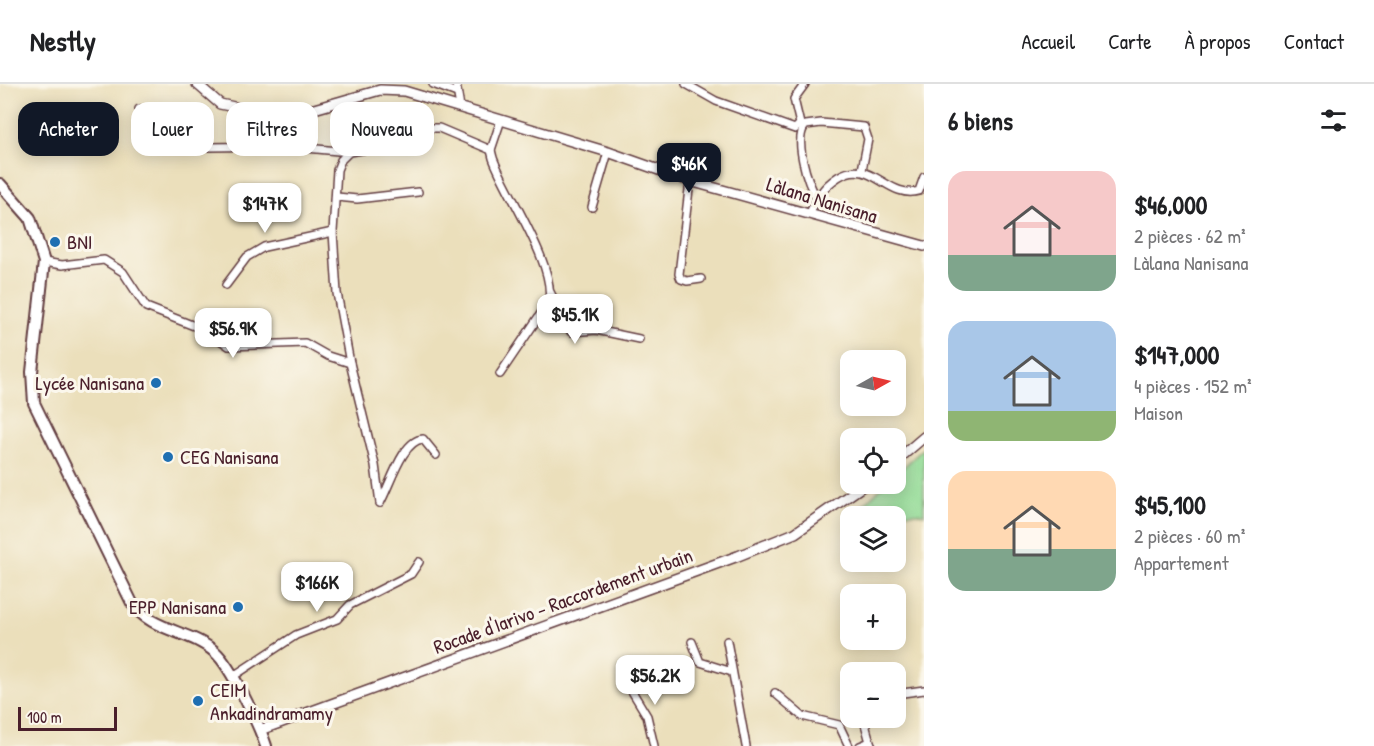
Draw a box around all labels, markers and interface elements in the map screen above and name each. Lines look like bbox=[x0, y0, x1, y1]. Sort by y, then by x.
text: Nestly bbox=[30, 22, 96, 60]
text: Accueil bbox=[1022, 27, 1075, 56]
text: Carte bbox=[1108, 27, 1152, 56]
text: À propos bbox=[1185, 27, 1251, 56]
text: Contact bbox=[1284, 27, 1344, 56]
chip: Acheter bbox=[18, 102, 119, 156]
chip: Louer bbox=[131, 102, 214, 156]
chip: Filtres bbox=[226, 102, 318, 156]
chip: Nouveau bbox=[330, 102, 434, 156]
text: 6 biens bbox=[948, 103, 1013, 138]
icon: filters bbox=[1317, 104, 1350, 137]
pin: $46K bbox=[653, 143, 725, 194]
text: $46K bbox=[671, 149, 707, 176]
street label: Làlana Nanisana bbox=[764, 170, 881, 229]
pin: $147K bbox=[223, 183, 307, 234]
text: $46,000 bbox=[1134, 187, 1208, 222]
text: $147K bbox=[242, 189, 288, 216]
icon: home bbox=[996, 195, 1068, 267]
text: 2 pièces · 62 m² bbox=[1134, 222, 1246, 249]
place label: BNI bbox=[67, 228, 92, 255]
marker: BNI bbox=[48, 235, 62, 249]
text: Làlana Nanisana bbox=[1134, 249, 1248, 276]
pin: $45.1K bbox=[526, 294, 624, 345]
text: $45.1K bbox=[551, 300, 599, 327]
pin: $56.9K bbox=[184, 308, 282, 359]
text: $56.9K bbox=[209, 314, 257, 341]
text: $147,000 bbox=[1134, 337, 1219, 372]
icon: home bbox=[996, 345, 1068, 417]
north arrow bbox=[840, 350, 906, 416]
map controls bbox=[840, 350, 906, 728]
place label: Lycée Nanisana bbox=[35, 369, 144, 396]
text: 4 pièces · 152 m² bbox=[1134, 372, 1252, 399]
marker: Lycée Nanisana bbox=[149, 376, 163, 390]
text: Maison bbox=[1134, 399, 1183, 426]
button: locate bbox=[840, 428, 906, 494]
place label: CEG Nanisana bbox=[180, 443, 279, 470]
marker: CEG Nanisana bbox=[161, 450, 175, 464]
text: $45,100 bbox=[1134, 487, 1206, 522]
icon: home bbox=[996, 495, 1068, 567]
button: layers bbox=[840, 506, 906, 572]
text: 2 pièces · 60 m² bbox=[1134, 522, 1245, 549]
street label: Rocade d'Iarivo - Raccordement urbain bbox=[430, 541, 696, 660]
text: Appartement bbox=[1134, 549, 1229, 576]
pin: $166K bbox=[275, 562, 359, 613]
text: $166K bbox=[295, 568, 339, 595]
button: + bbox=[840, 584, 906, 650]
place label: EPP Nanisana bbox=[129, 593, 226, 620]
marker: EPP Nanisana bbox=[231, 600, 245, 614]
pin: $56.2K bbox=[606, 655, 704, 706]
text: $56.2K bbox=[630, 661, 680, 688]
button: − bbox=[840, 662, 906, 728]
place label: CEIM Ankadindramamy bbox=[210, 676, 333, 726]
marker: CEIM Ankadindramamy bbox=[191, 694, 205, 708]
scale bar bbox=[18, 704, 117, 732]
text: 100 m bbox=[27, 706, 62, 728]

